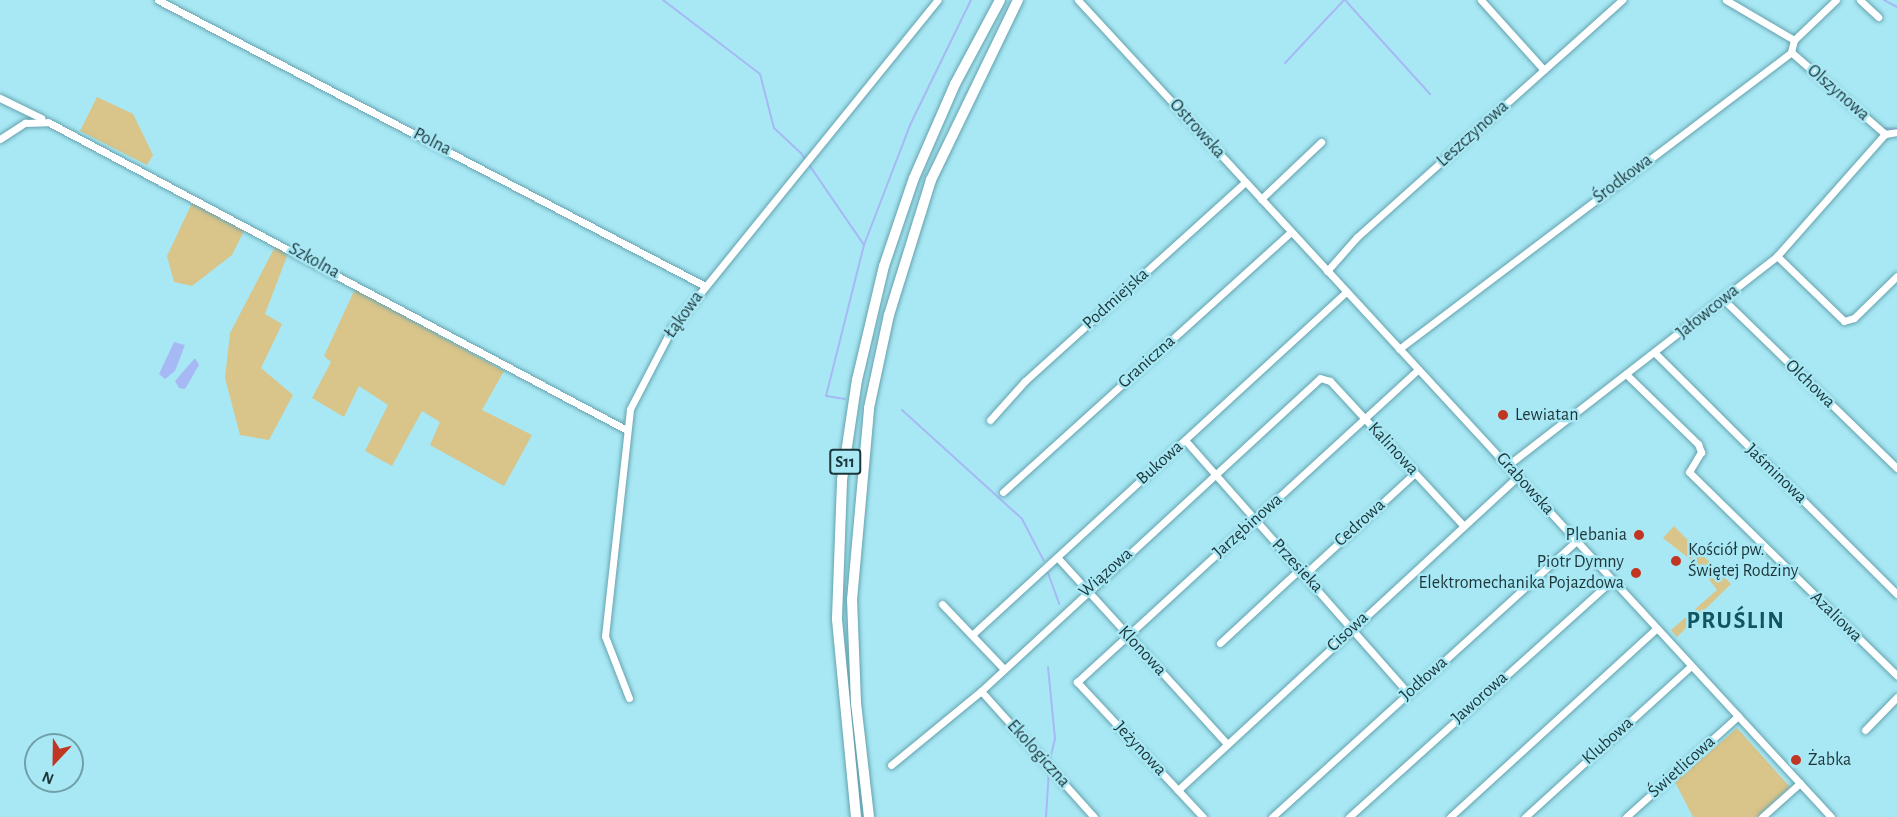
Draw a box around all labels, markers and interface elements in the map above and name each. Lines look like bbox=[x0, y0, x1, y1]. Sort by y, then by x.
street label: Olszynowa bbox=[1802, 60, 1874, 126]
street label: Ostrowska bbox=[1164, 95, 1230, 163]
street label: Leszczynowa bbox=[1433, 96, 1513, 172]
street label: Polna bbox=[410, 123, 454, 161]
street label: Środkowa bbox=[1589, 150, 1657, 208]
street label: Szkolna bbox=[285, 238, 343, 284]
street label: Podmiejska bbox=[1079, 264, 1153, 334]
street label: Jałowcowa bbox=[1672, 280, 1744, 344]
street label: Łąkowa bbox=[660, 287, 708, 343]
street label: Graniczna bbox=[1114, 331, 1180, 393]
street label: Olchowa bbox=[1781, 355, 1839, 413]
place label: Lewiatan bbox=[1515, 404, 1579, 426]
marker: Lewiatan bbox=[1496, 408, 1510, 422]
street label: Kalinowa bbox=[1363, 418, 1423, 480]
street label: Bukowa bbox=[1132, 436, 1188, 490]
street label: Jaśminowa bbox=[1741, 439, 1811, 509]
street label: Grabowska bbox=[1491, 448, 1559, 520]
road number: S11 bbox=[828, 449, 862, 475]
street label: Jarzębinowa bbox=[1209, 489, 1287, 563]
street label: Cedrowa bbox=[1330, 495, 1390, 551]
place label: Plebania bbox=[1566, 524, 1627, 546]
marker: Plebania bbox=[1632, 528, 1646, 542]
street label: Przesieka bbox=[1267, 535, 1327, 597]
place label: Kościół pw. Świętej Rodziny bbox=[1688, 540, 1798, 582]
street label: Wiązowa bbox=[1075, 543, 1137, 603]
place label: Piotr Dymny Elektromechanika Pojazdowa bbox=[1419, 552, 1624, 594]
marker: Kościół pw. Świętej Rodziny bbox=[1669, 554, 1683, 568]
marker: Piotr Dymny Elektromechanika Pojazdowa bbox=[1629, 566, 1643, 580]
street label: Azaliowa bbox=[1806, 587, 1866, 647]
street label: Cisowa bbox=[1323, 607, 1373, 657]
district label: PRUŚLIN bbox=[1687, 608, 1785, 636]
street label: Klonowa bbox=[1113, 621, 1171, 681]
street label: Jodłowa bbox=[1396, 652, 1452, 706]
street label: Jaworowa bbox=[1447, 667, 1513, 729]
street label: Klubowa bbox=[1578, 712, 1638, 770]
street label: Ekologiczna bbox=[1002, 716, 1074, 792]
street label: Jeżynowa bbox=[1109, 717, 1171, 781]
street label: Świetlicowa bbox=[1644, 731, 1720, 803]
north arrow bbox=[24, 733, 84, 793]
place label: Żabka bbox=[1808, 749, 1851, 771]
marker: Żabka bbox=[1789, 753, 1803, 767]
text: N bbox=[40, 768, 56, 787]

